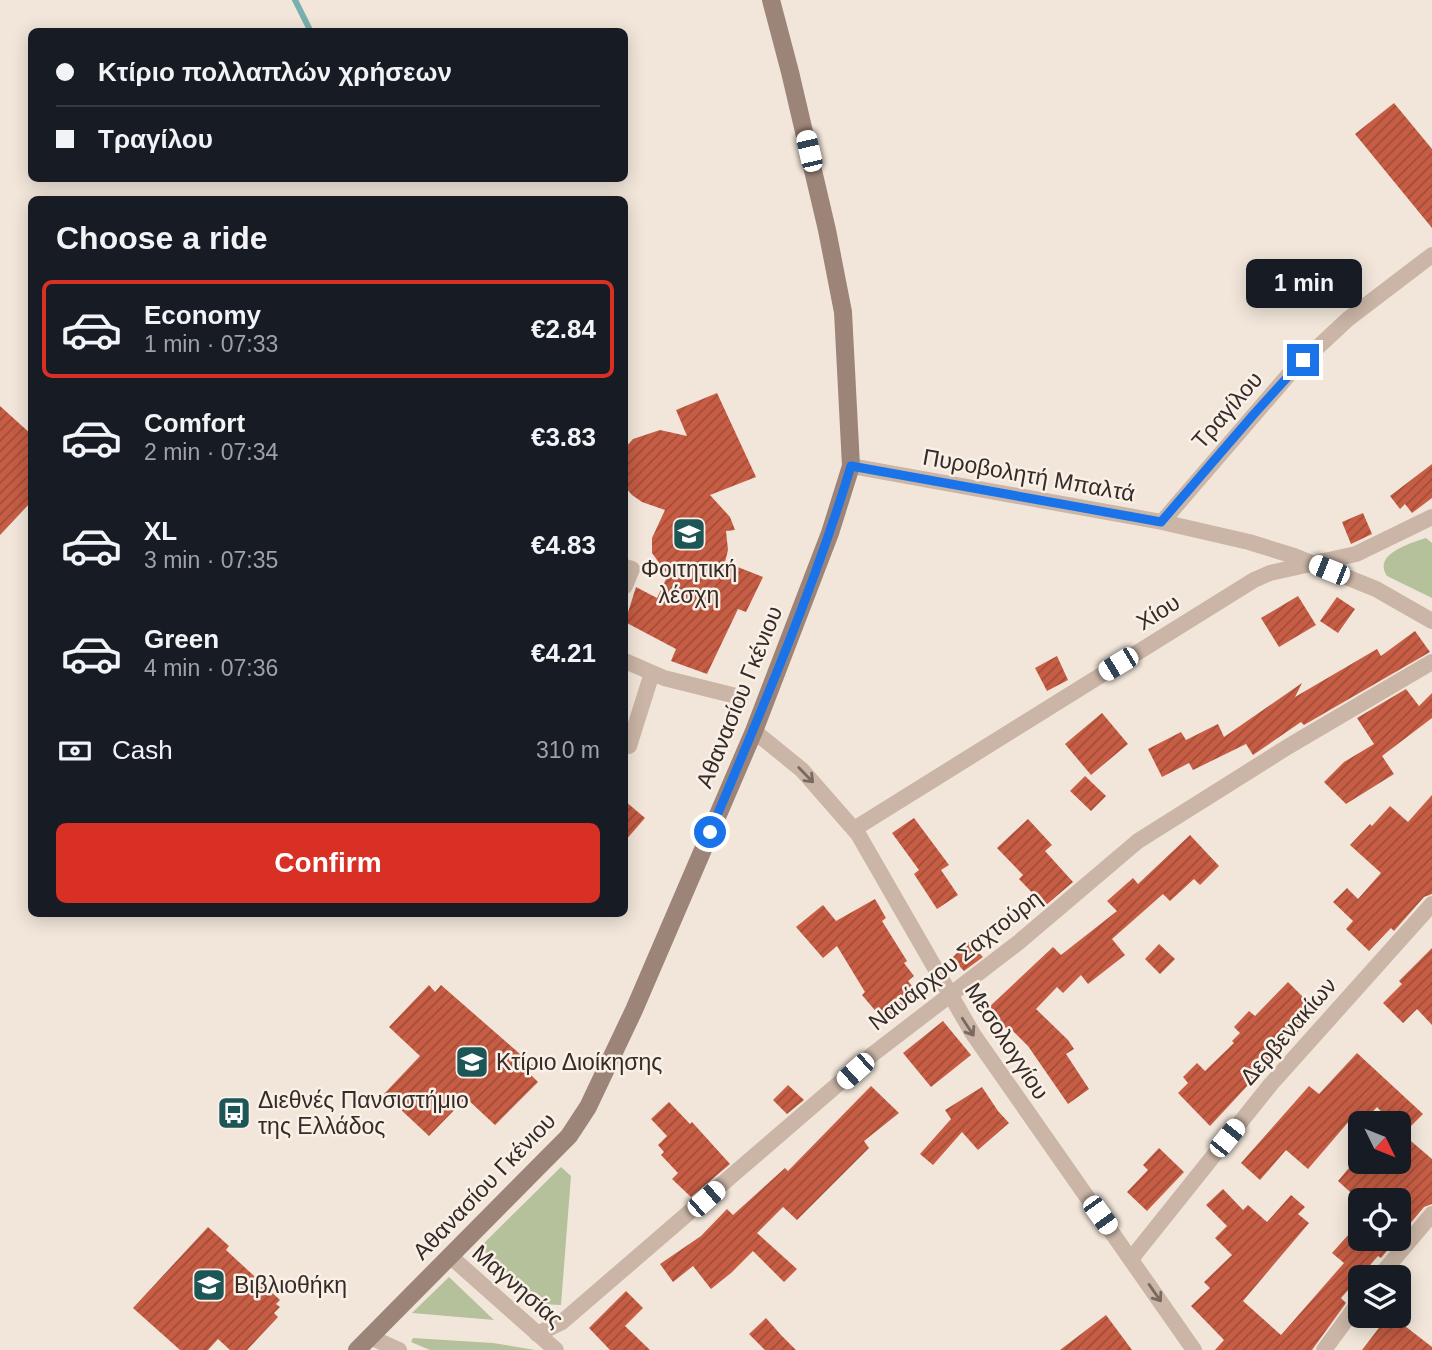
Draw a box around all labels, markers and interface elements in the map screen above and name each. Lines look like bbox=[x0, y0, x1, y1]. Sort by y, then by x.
text: Κτίριο πολλαπλών χρήσεων bbox=[98, 57, 452, 87]
text: Τραγίλου bbox=[98, 124, 213, 154]
car bbox=[795, 128, 824, 174]
text: Choose a ride bbox=[56, 220, 268, 256]
callout: 1 min bbox=[1245, 258, 1361, 308]
text: 1 min bbox=[1274, 270, 1334, 296]
icon: car bbox=[60, 298, 123, 361]
text: Economy bbox=[144, 300, 261, 330]
text: €2.84 bbox=[531, 314, 596, 344]
text: 1 min · 07:33 bbox=[144, 331, 278, 357]
route end bbox=[1287, 344, 1319, 376]
street label: Τραγίλου bbox=[1186, 366, 1268, 454]
icon: car bbox=[60, 406, 123, 469]
text: Comfort bbox=[144, 408, 245, 438]
text: €3.83 bbox=[531, 422, 596, 452]
text: 2 min · 07:34 bbox=[144, 439, 278, 465]
street label: Πυροβολητή Μπαλτά bbox=[921, 444, 1137, 506]
icon: car bbox=[60, 514, 123, 577]
school or university icon: Φοιτητική λέσχη bbox=[670, 515, 708, 553]
text: XL bbox=[144, 516, 177, 546]
text: €4.83 bbox=[531, 530, 596, 560]
text: 3 min · 07:35 bbox=[144, 547, 278, 573]
car bbox=[1306, 552, 1353, 588]
place label: Φοιτητική λέσχη bbox=[641, 556, 737, 608]
street label: Χίου bbox=[1132, 589, 1184, 635]
street label: Αθανασίου Γκένιου bbox=[691, 602, 787, 792]
icon: car bbox=[60, 622, 123, 685]
text: Green bbox=[144, 624, 219, 654]
text: €4.21 bbox=[531, 638, 596, 668]
car bbox=[1095, 644, 1142, 684]
text: 4 min · 07:36 bbox=[144, 655, 278, 681]
icon: cash bbox=[56, 732, 94, 770]
text: Cash bbox=[112, 735, 173, 765]
text: 310 m bbox=[536, 737, 600, 763]
one-way arrow bbox=[797, 766, 814, 783]
route start bbox=[694, 816, 726, 848]
button: Confirm bbox=[56, 823, 600, 903]
street label: Ναυάρχου Σαχτούρη bbox=[864, 885, 1046, 1035]
street label: Δερβενακίων bbox=[1235, 972, 1341, 1090]
street label: Μεσολογγίου bbox=[960, 978, 1054, 1104]
one-way arrow bbox=[961, 1016, 975, 1036]
school or university icon: Κτίριο Διοίκησης bbox=[453, 1043, 491, 1081]
place label: Κτίριο Διοίκησης bbox=[496, 1049, 662, 1075]
car bbox=[833, 1049, 878, 1093]
place label: Διεθνές Πανσιστήμιο της Ελλάδος bbox=[258, 1087, 469, 1139]
bus stop icon: Διεθνές Πανσιστήμιο της Ελλάδος bbox=[215, 1094, 253, 1132]
street label: Αθανασίου Γκένιου bbox=[407, 1107, 561, 1265]
north arrow bbox=[1348, 1111, 1410, 1174]
map controls bbox=[1348, 1111, 1411, 1328]
car bbox=[1206, 1115, 1249, 1161]
car bbox=[684, 1177, 729, 1221]
button: locate bbox=[1348, 1188, 1411, 1251]
car bbox=[1080, 1192, 1121, 1238]
street label: Μαγνησίας bbox=[467, 1239, 569, 1333]
button: layers bbox=[1348, 1265, 1411, 1328]
school or university icon: Βιβλιοθήκη bbox=[190, 1266, 228, 1304]
place label: Βιβλιοθήκη bbox=[234, 1272, 347, 1298]
one-way arrow bbox=[1148, 1283, 1162, 1302]

